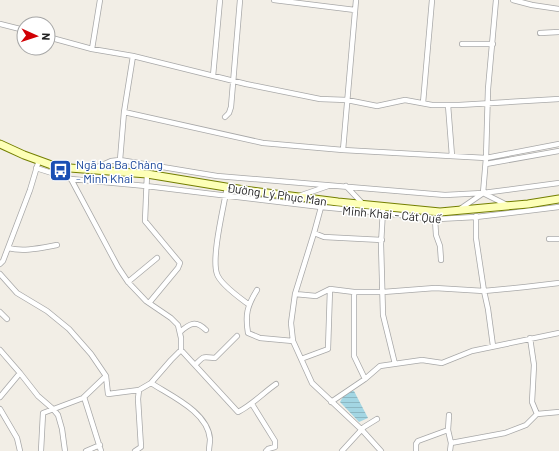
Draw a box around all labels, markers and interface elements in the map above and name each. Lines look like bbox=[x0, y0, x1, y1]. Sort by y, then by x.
north arrow bbox=[16, 16, 56, 56]
text: N bbox=[40, 33, 53, 41]
place label: Ngã ba Ba Chàng - Minh Khai bbox=[76, 157, 163, 185]
bus stop icon: Ngã ba Ba Chàng - Minh Khai bbox=[48, 158, 74, 184]
street label: Đường Lý Phục Man bbox=[226, 180, 328, 208]
street label: Minh Khai - Cát Quế bbox=[342, 203, 443, 225]

